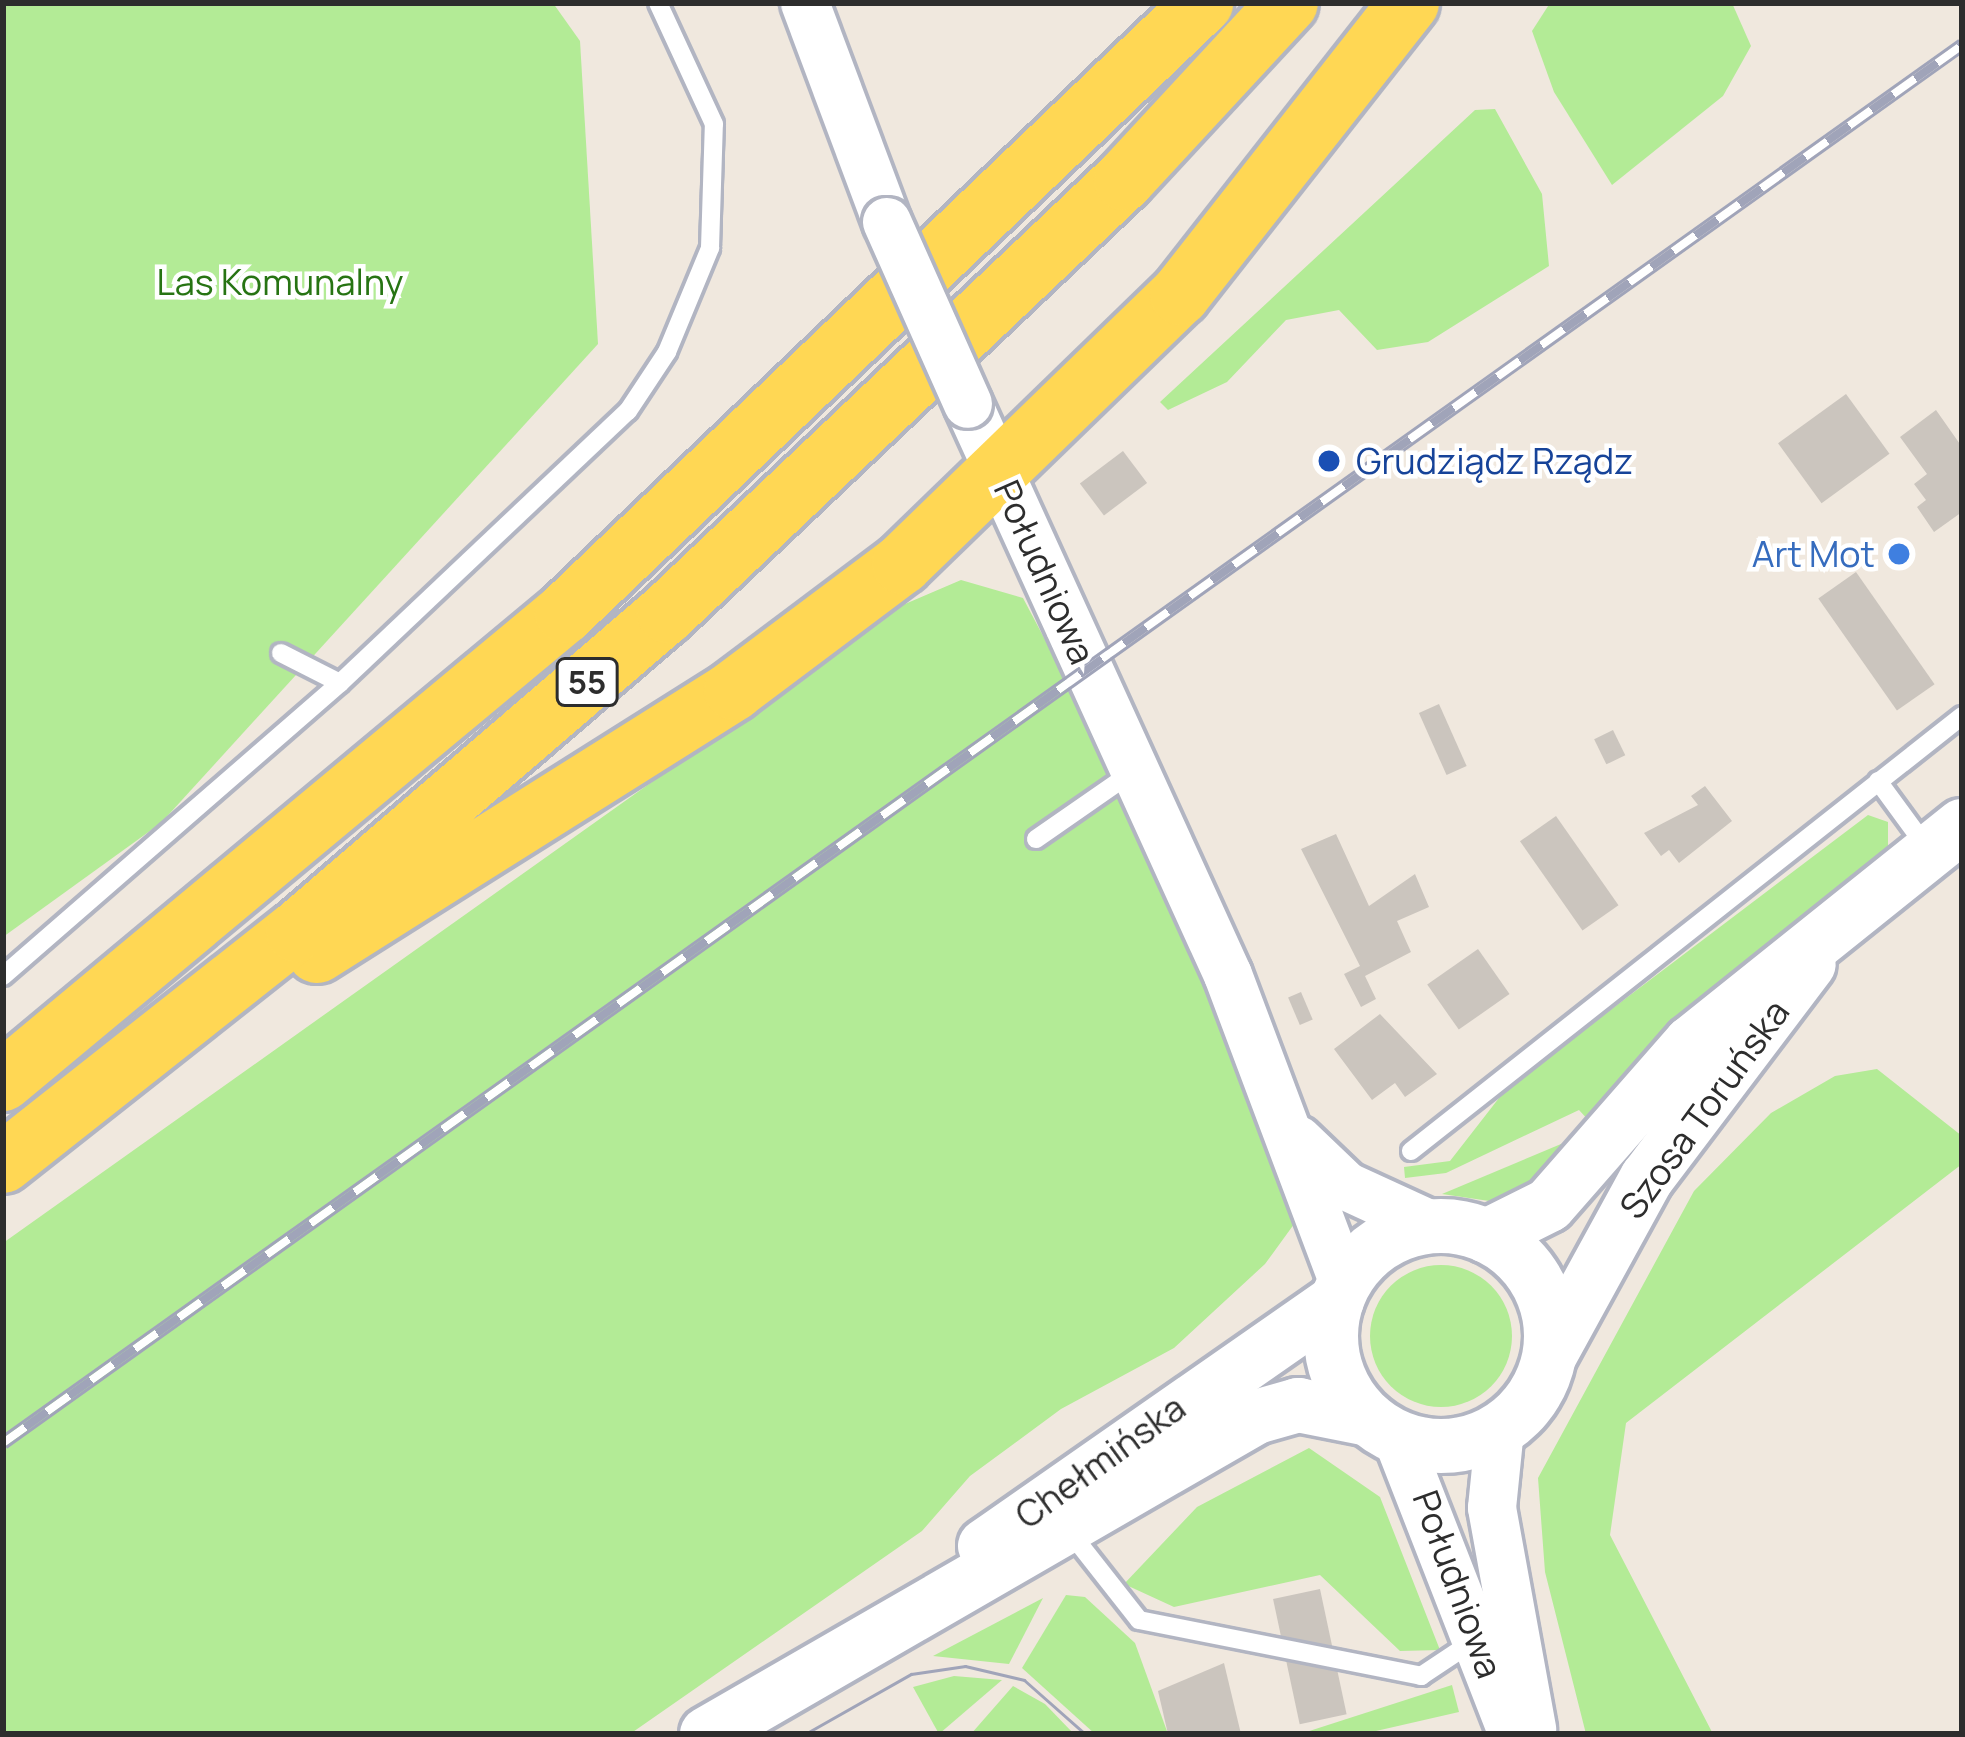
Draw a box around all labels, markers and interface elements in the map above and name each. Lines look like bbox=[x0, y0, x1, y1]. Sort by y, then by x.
park label: Las Komunalny bbox=[156, 260, 404, 304]
place label: Grudziądz Rządz bbox=[1356, 439, 1633, 483]
marker: Grudziądz Rządz bbox=[1313, 445, 1345, 477]
street label: Południowa bbox=[985, 474, 1105, 670]
place label: Art Mot bbox=[1752, 532, 1875, 576]
marker: Art Mot bbox=[1886, 541, 1912, 567]
road number: 55 bbox=[554, 655, 620, 709]
street label: Szosa Toruńska bbox=[1610, 991, 1798, 1227]
street label: Chełmińska bbox=[1007, 1385, 1193, 1537]
street label: Południowa bbox=[1404, 1484, 1512, 1684]

